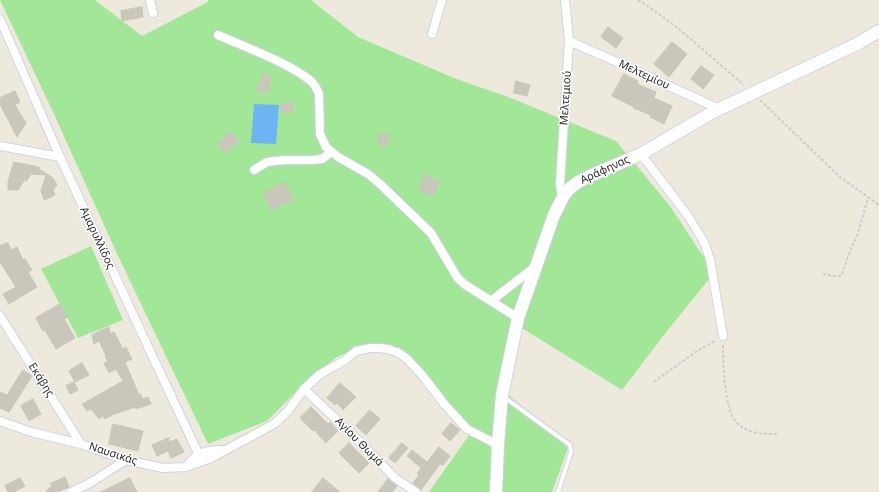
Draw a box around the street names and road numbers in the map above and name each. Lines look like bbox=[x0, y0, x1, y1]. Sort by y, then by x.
street label: Μελτεμίου bbox=[617, 57, 671, 93]
street label: Μελτεμιού bbox=[558, 70, 574, 126]
street label: Αράφηνας bbox=[578, 153, 632, 187]
street label: Αμαρυλλίδος bbox=[77, 205, 117, 271]
street label: Εκάβης bbox=[25, 361, 57, 399]
street label: Αγίου Θωμά bbox=[332, 415, 386, 469]
street label: Ναυσικάς bbox=[87, 440, 139, 468]

